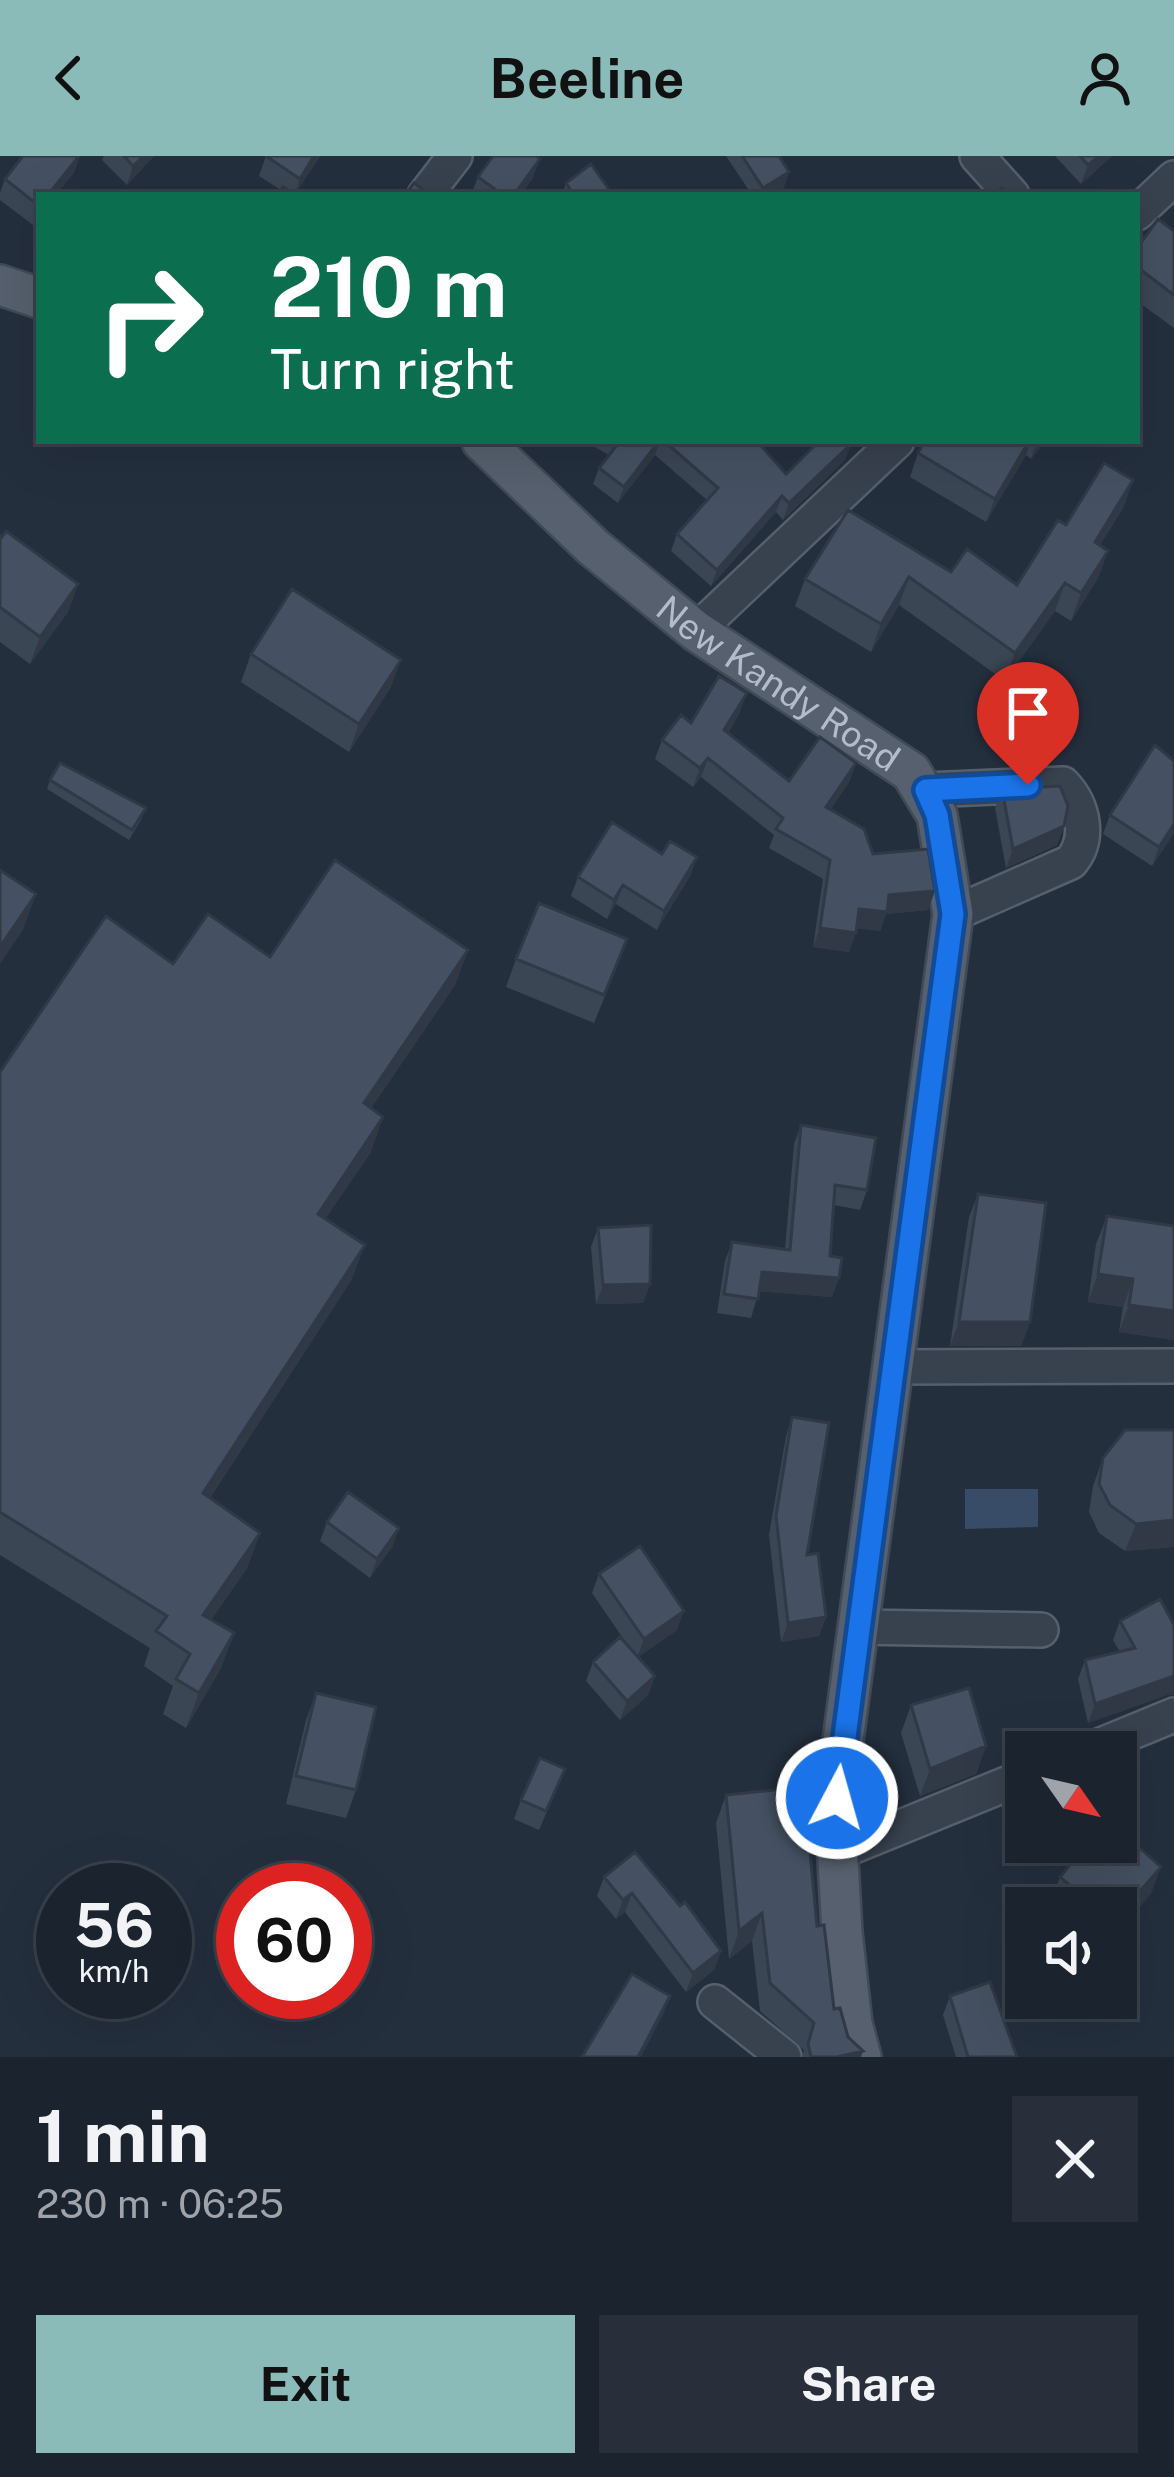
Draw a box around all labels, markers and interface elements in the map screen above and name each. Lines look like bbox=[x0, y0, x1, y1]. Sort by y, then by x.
icon: back bbox=[36, 45, 102, 111]
icon: person bbox=[1072, 45, 1138, 111]
text: Beeline bbox=[490, 47, 684, 110]
text: 210 m bbox=[270, 237, 508, 336]
icon: right bbox=[72, 240, 228, 396]
text: Turn right bbox=[270, 338, 515, 401]
street label: New Kandy Road bbox=[649, 587, 908, 780]
pin bbox=[977, 662, 1079, 785]
icon: arrive bbox=[995, 680, 1061, 746]
north arrow bbox=[1005, 1731, 1137, 1863]
map controls bbox=[1005, 1731, 1137, 2019]
position arrow bbox=[774, 1735, 900, 1861]
speed limit sign: 60 bbox=[216, 1863, 372, 2019]
button: sound bbox=[1005, 1887, 1137, 2019]
text: 56 bbox=[74, 1890, 154, 1961]
text: km/h bbox=[79, 1953, 149, 1989]
text: 1 min bbox=[36, 2094, 210, 2178]
button: close bbox=[1012, 2096, 1138, 2222]
text: 230 m · 06:25 bbox=[36, 2181, 284, 2227]
button: Exit bbox=[36, 2315, 575, 2453]
button: Share bbox=[599, 2315, 1138, 2453]

